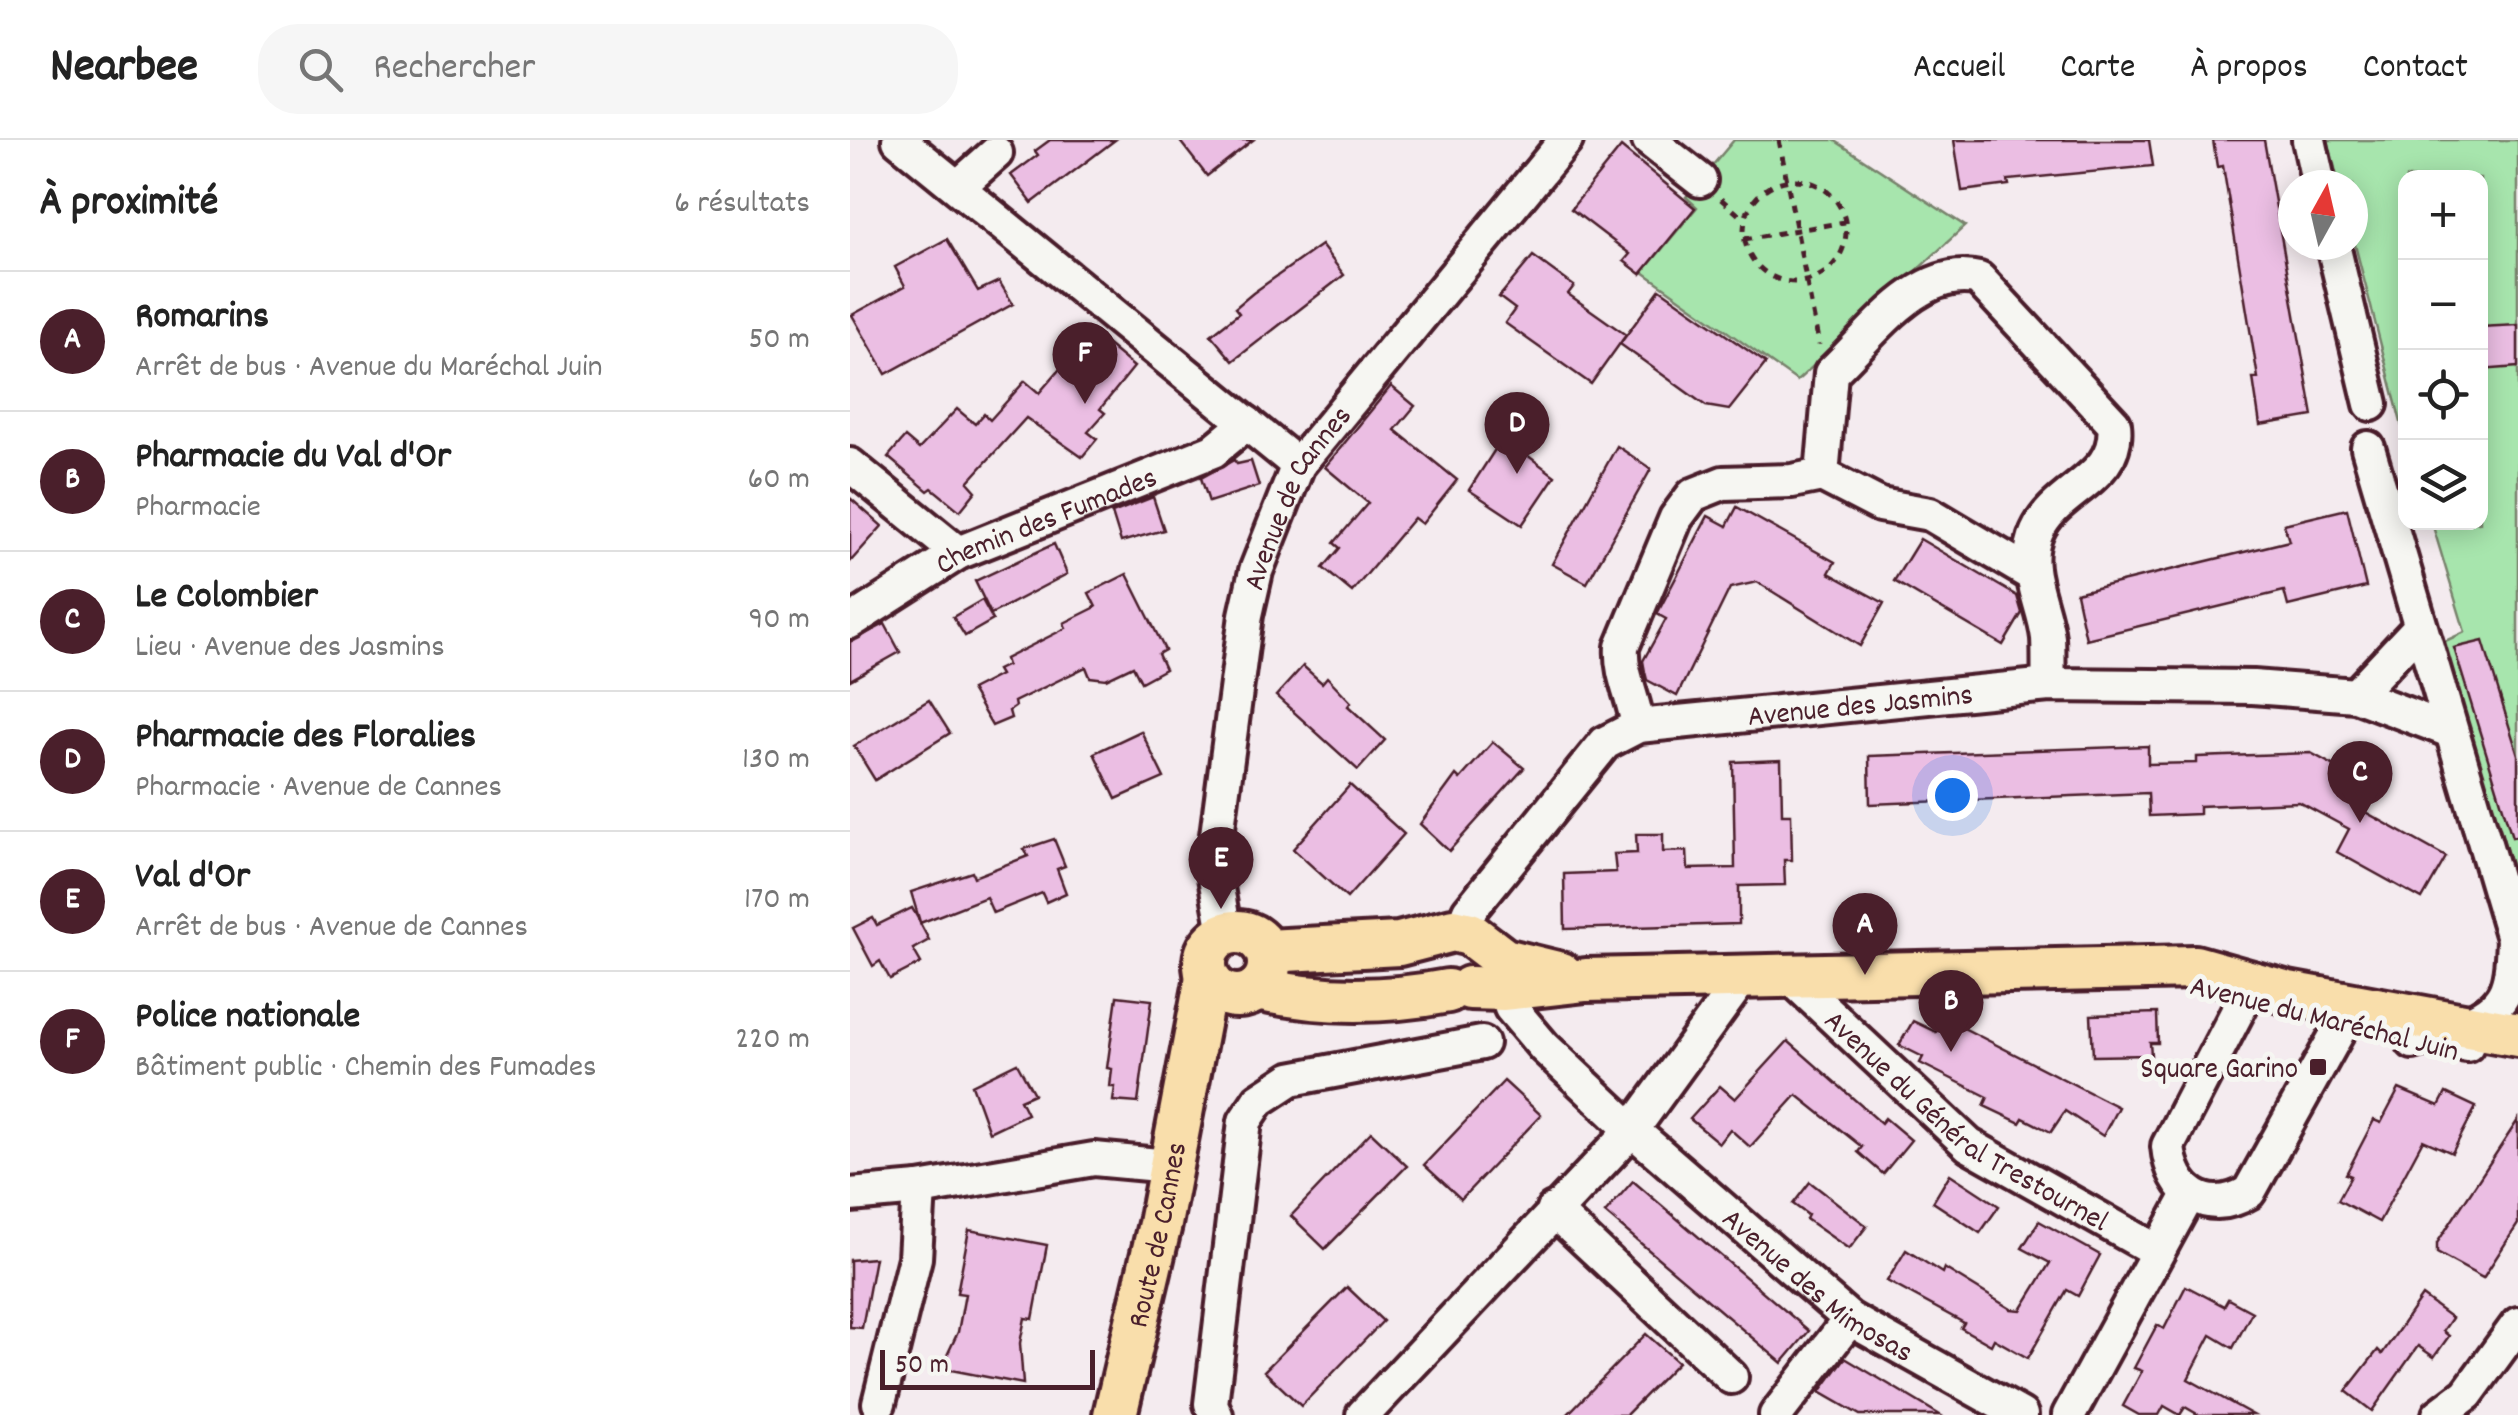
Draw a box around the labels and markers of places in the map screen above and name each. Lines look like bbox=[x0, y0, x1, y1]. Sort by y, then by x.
pin: F bbox=[1052, 322, 1118, 404]
pin: D bbox=[1484, 392, 1550, 474]
pin: C bbox=[2328, 740, 2392, 823]
pin: E bbox=[1188, 826, 1254, 909]
pin: A bbox=[1832, 892, 1898, 975]
pin: B bbox=[1918, 970, 1984, 1052]
place label: Square Garino bbox=[2140, 1050, 2298, 1093]
marker: Square Garino bbox=[2307, 1056, 2329, 1078]

